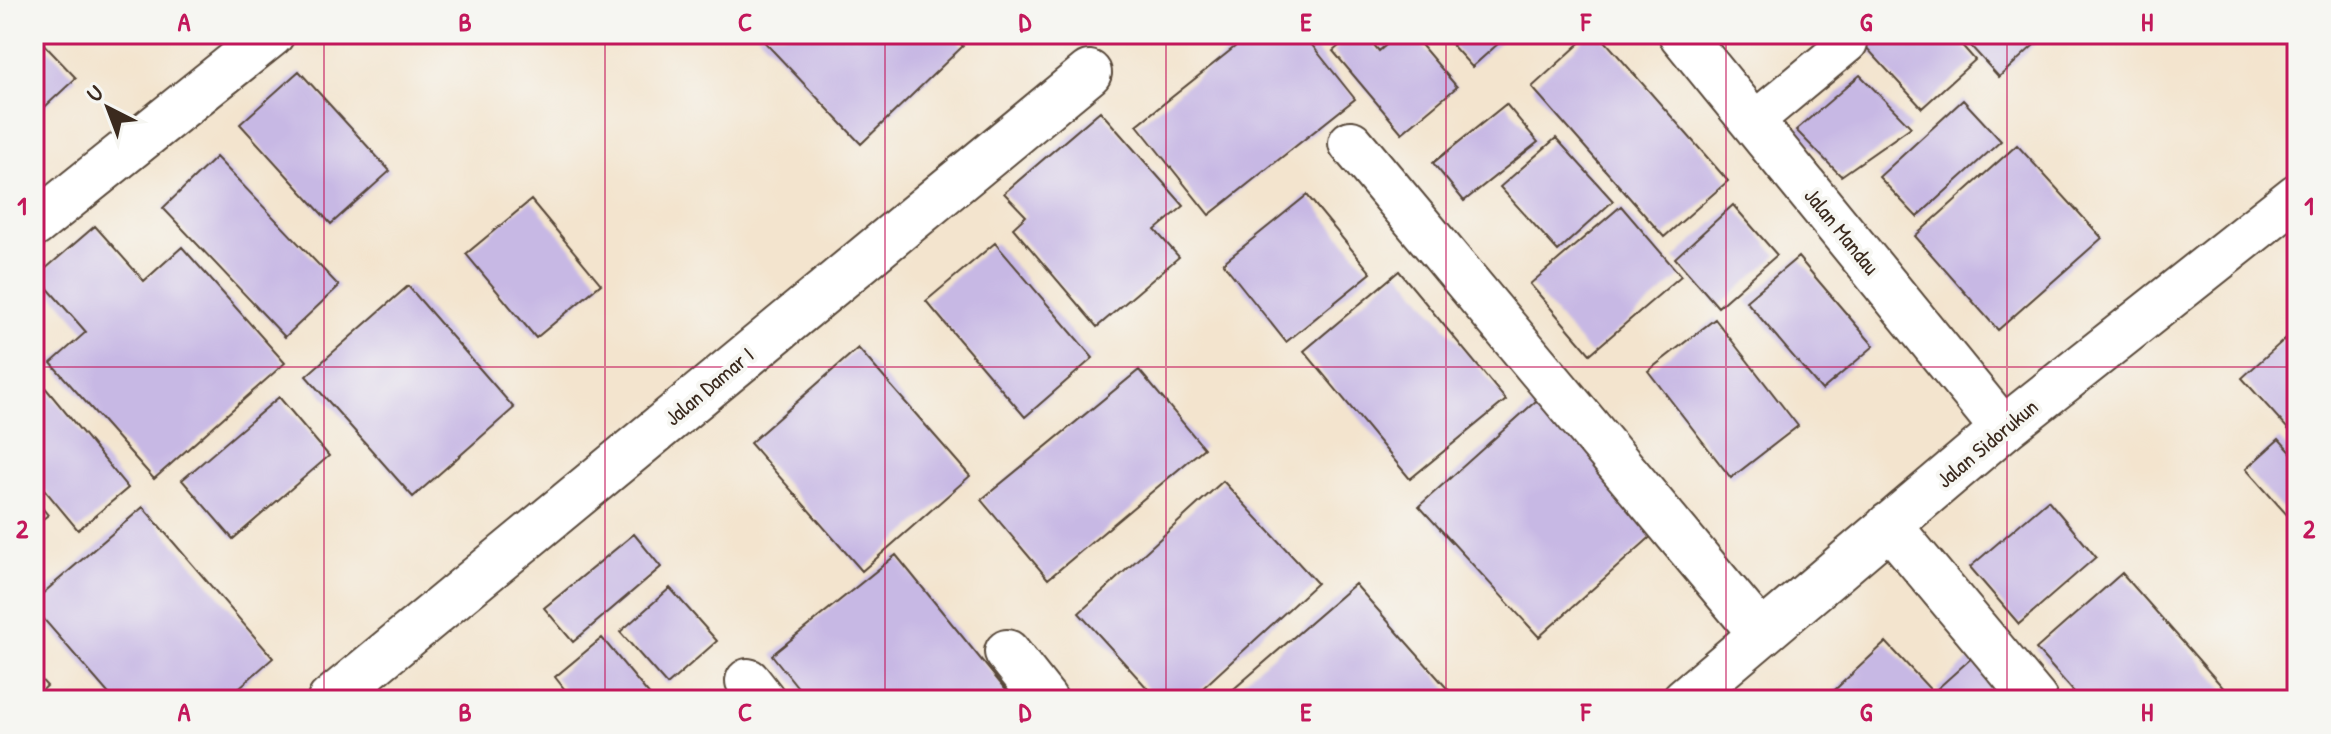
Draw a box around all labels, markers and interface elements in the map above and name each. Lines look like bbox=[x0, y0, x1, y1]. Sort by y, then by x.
text: A bbox=[178, 4, 191, 39]
text: B bbox=[458, 4, 472, 39]
text: C bbox=[738, 4, 752, 39]
text: D bbox=[1019, 4, 1032, 39]
text: E bbox=[1300, 4, 1312, 39]
text: F bbox=[1580, 4, 1592, 39]
text: G bbox=[1860, 4, 1873, 39]
text: H bbox=[2141, 4, 2153, 39]
north arrow bbox=[68, 68, 148, 148]
text: U bbox=[80, 78, 109, 108]
street label: Jalan Mandau bbox=[1798, 181, 1886, 281]
text: 1 bbox=[17, 188, 27, 223]
text: 1 bbox=[2304, 188, 2314, 223]
street label: Jalan Damar I bbox=[658, 340, 760, 432]
street label: Jalan Sidorukun bbox=[1930, 392, 2044, 494]
text: 2 bbox=[16, 511, 29, 546]
text: 2 bbox=[2303, 511, 2316, 546]
text: A bbox=[178, 694, 191, 729]
text: B bbox=[458, 694, 472, 729]
text: C bbox=[738, 694, 752, 729]
text: D bbox=[1019, 694, 1032, 729]
text: E bbox=[1300, 694, 1312, 729]
text: F bbox=[1580, 694, 1592, 729]
text: G bbox=[1860, 694, 1873, 729]
text: H bbox=[2141, 694, 2153, 729]

